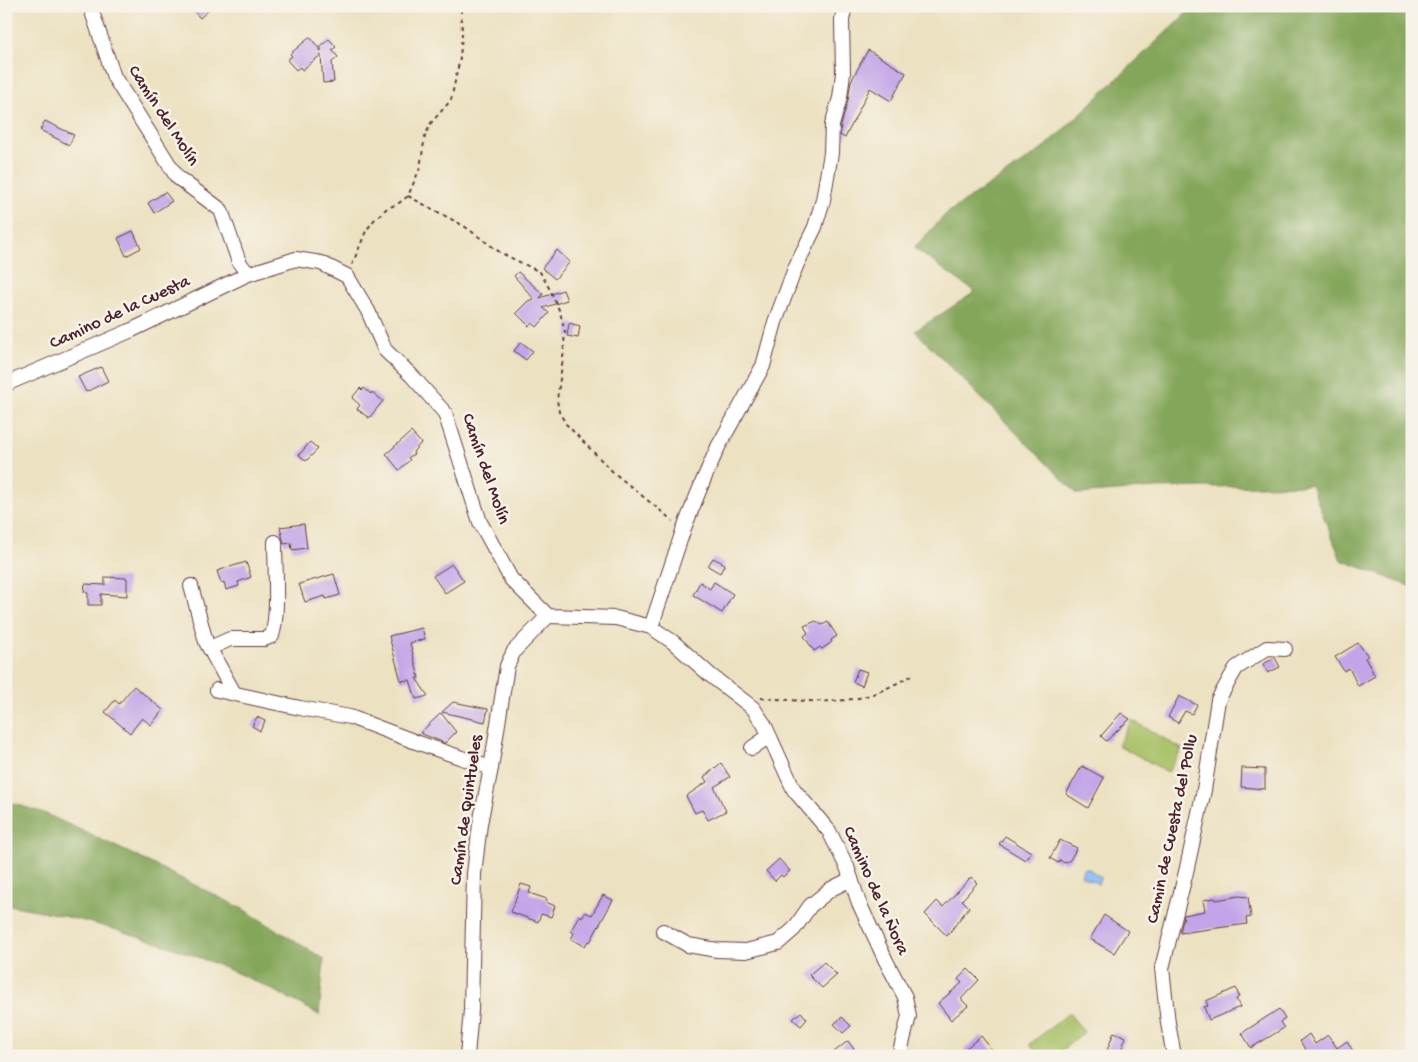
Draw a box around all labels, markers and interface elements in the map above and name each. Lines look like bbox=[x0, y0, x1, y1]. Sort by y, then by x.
street label: Camín del Molín bbox=[123, 62, 204, 171]
street label: Camino de la Cuesta bbox=[47, 271, 194, 355]
street label: Camín del Molín bbox=[456, 411, 514, 527]
street label: Camín de Quintueles bbox=[446, 732, 488, 886]
street label: Camin de Cuesta del Pollu bbox=[1143, 732, 1203, 925]
street label: Camino de la Ñora bbox=[837, 824, 913, 959]

